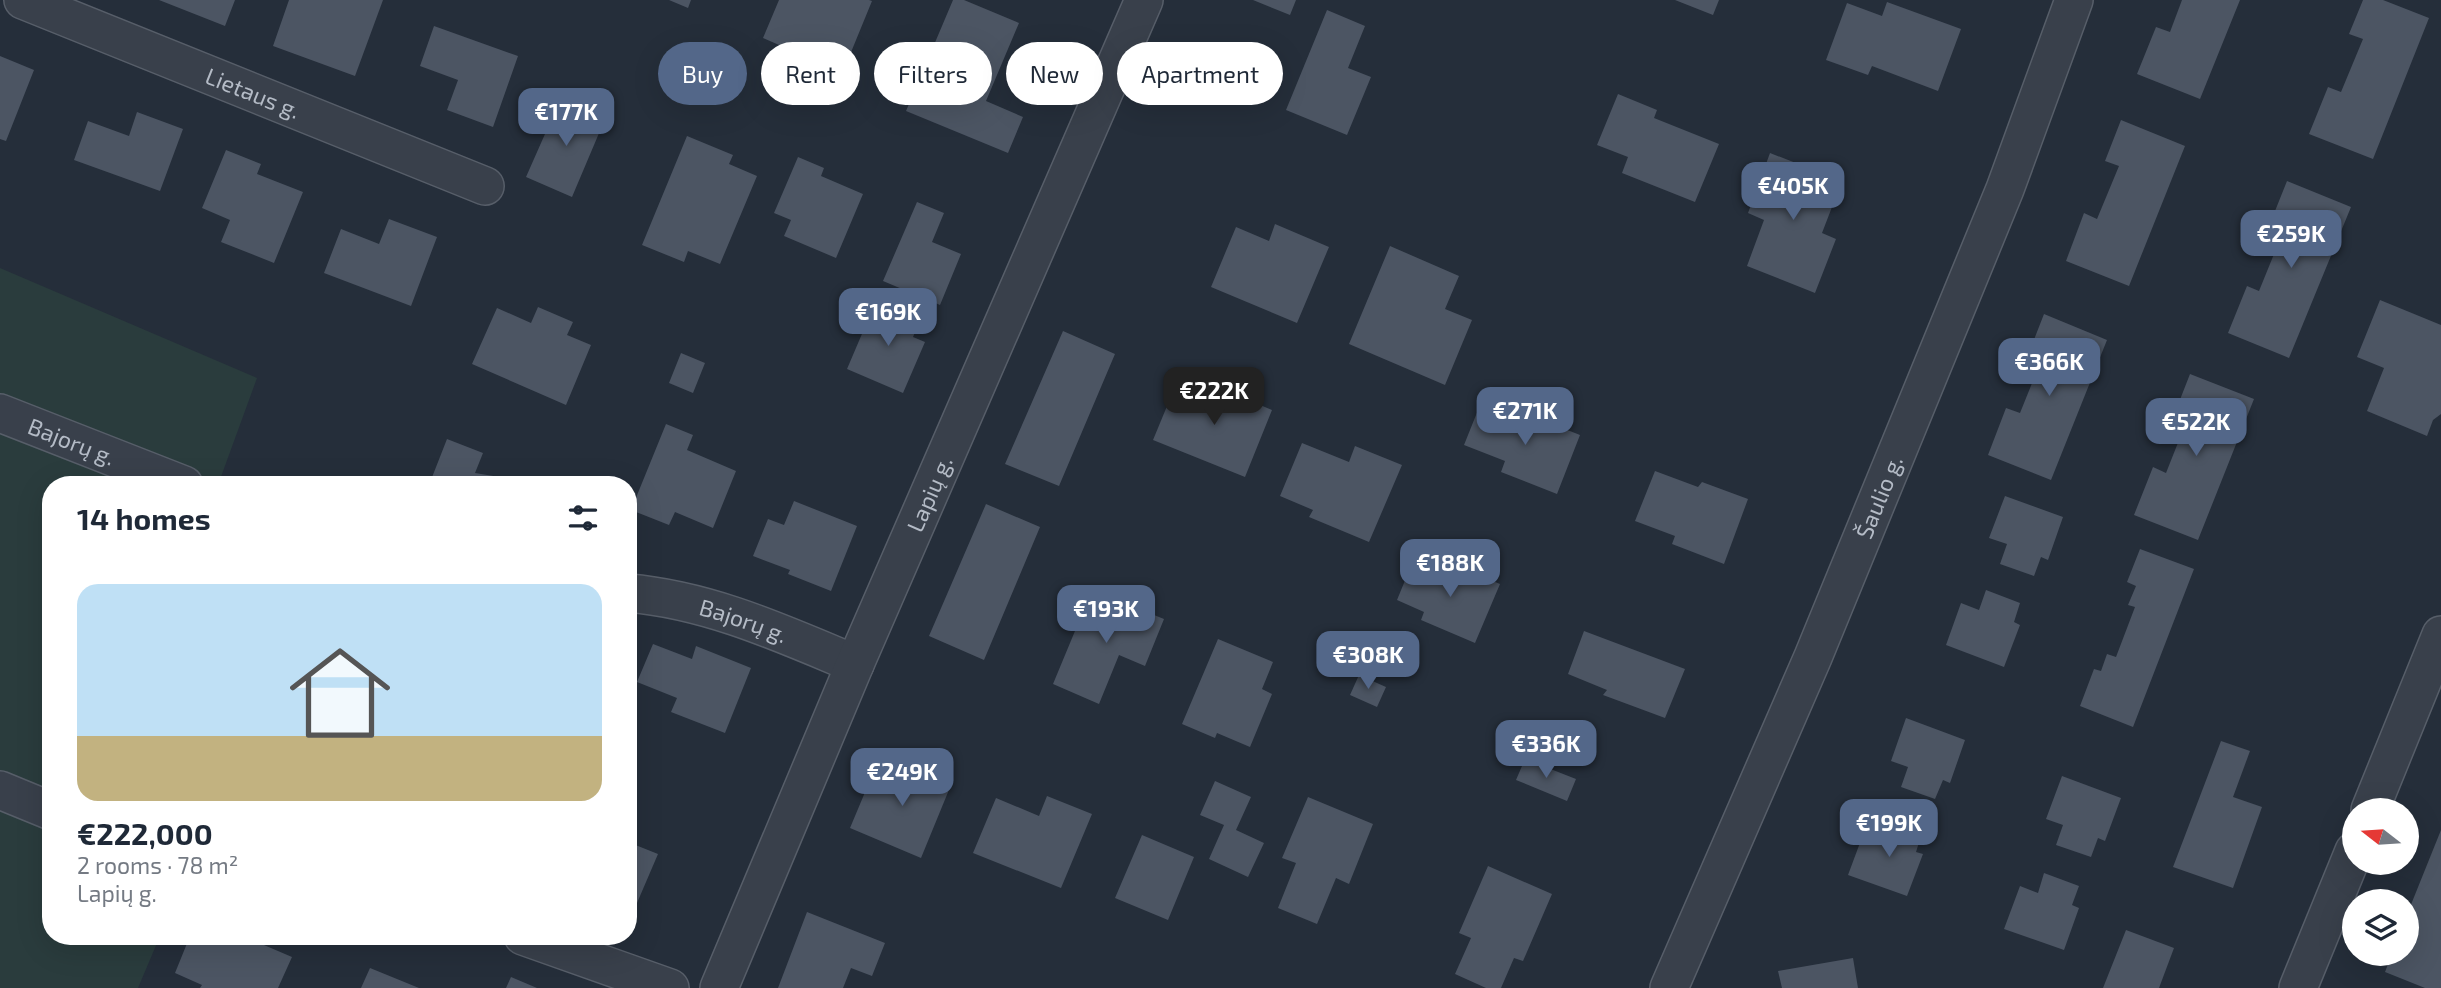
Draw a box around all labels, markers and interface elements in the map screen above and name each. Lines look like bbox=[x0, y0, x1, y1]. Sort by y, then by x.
chip: Buy bbox=[658, 42, 747, 105]
chip: Rent bbox=[761, 42, 860, 105]
chip: Filters bbox=[874, 42, 992, 105]
chip: New bbox=[1006, 42, 1103, 105]
chip: Apartment bbox=[1117, 42, 1283, 105]
street label: Lietaus g. bbox=[202, 61, 304, 124]
pin: €177K bbox=[517, 88, 615, 148]
text: €177K bbox=[534, 97, 598, 125]
pin: €405K bbox=[1744, 162, 1842, 222]
text: €405K bbox=[1757, 171, 1829, 199]
pin: €259K bbox=[2242, 210, 2340, 270]
text: €259K bbox=[2257, 219, 2325, 247]
pin: €169K bbox=[839, 288, 937, 348]
text: €169K bbox=[855, 297, 921, 325]
pin: €366K bbox=[2000, 338, 2098, 398]
text: €366K bbox=[2014, 347, 2084, 375]
pin: €222K bbox=[1165, 368, 1263, 427]
text: €222K bbox=[1179, 376, 1249, 404]
pin: €271K bbox=[1476, 388, 1574, 447]
text: €271K bbox=[1493, 396, 1557, 424]
pin: €522K bbox=[2147, 398, 2245, 458]
text: €522K bbox=[2162, 407, 2230, 435]
street label: Bajorų g. bbox=[24, 411, 119, 471]
street label: Šaulio g. bbox=[1849, 451, 1908, 543]
street label: Lapių g. bbox=[900, 452, 958, 536]
icon: filters bbox=[564, 499, 602, 537]
text: 14 homes bbox=[77, 500, 211, 536]
pin: €188K bbox=[1401, 540, 1499, 599]
text: €188K bbox=[1416, 548, 1484, 576]
pin: €193K bbox=[1057, 586, 1155, 645]
street label: Bajorų g. bbox=[696, 592, 792, 648]
text: €193K bbox=[1073, 594, 1139, 622]
icon: home bbox=[277, 630, 403, 756]
pin: €308K bbox=[1319, 632, 1417, 691]
text: €308K bbox=[1332, 640, 1404, 668]
pin: €336K bbox=[1497, 720, 1595, 780]
text: €336K bbox=[1511, 729, 1581, 757]
pin: €249K bbox=[853, 748, 951, 808]
text: €249K bbox=[867, 757, 937, 785]
north arrow bbox=[2342, 798, 2418, 875]
map controls bbox=[2342, 798, 2419, 966]
pin: €199K bbox=[1840, 800, 1938, 859]
text: €199K bbox=[1856, 808, 1922, 836]
text: €222,000 bbox=[77, 815, 213, 851]
text: 2 rooms · 78 m² bbox=[77, 851, 238, 879]
text: Lapių g. bbox=[77, 879, 157, 907]
button: layers bbox=[2342, 889, 2419, 966]

